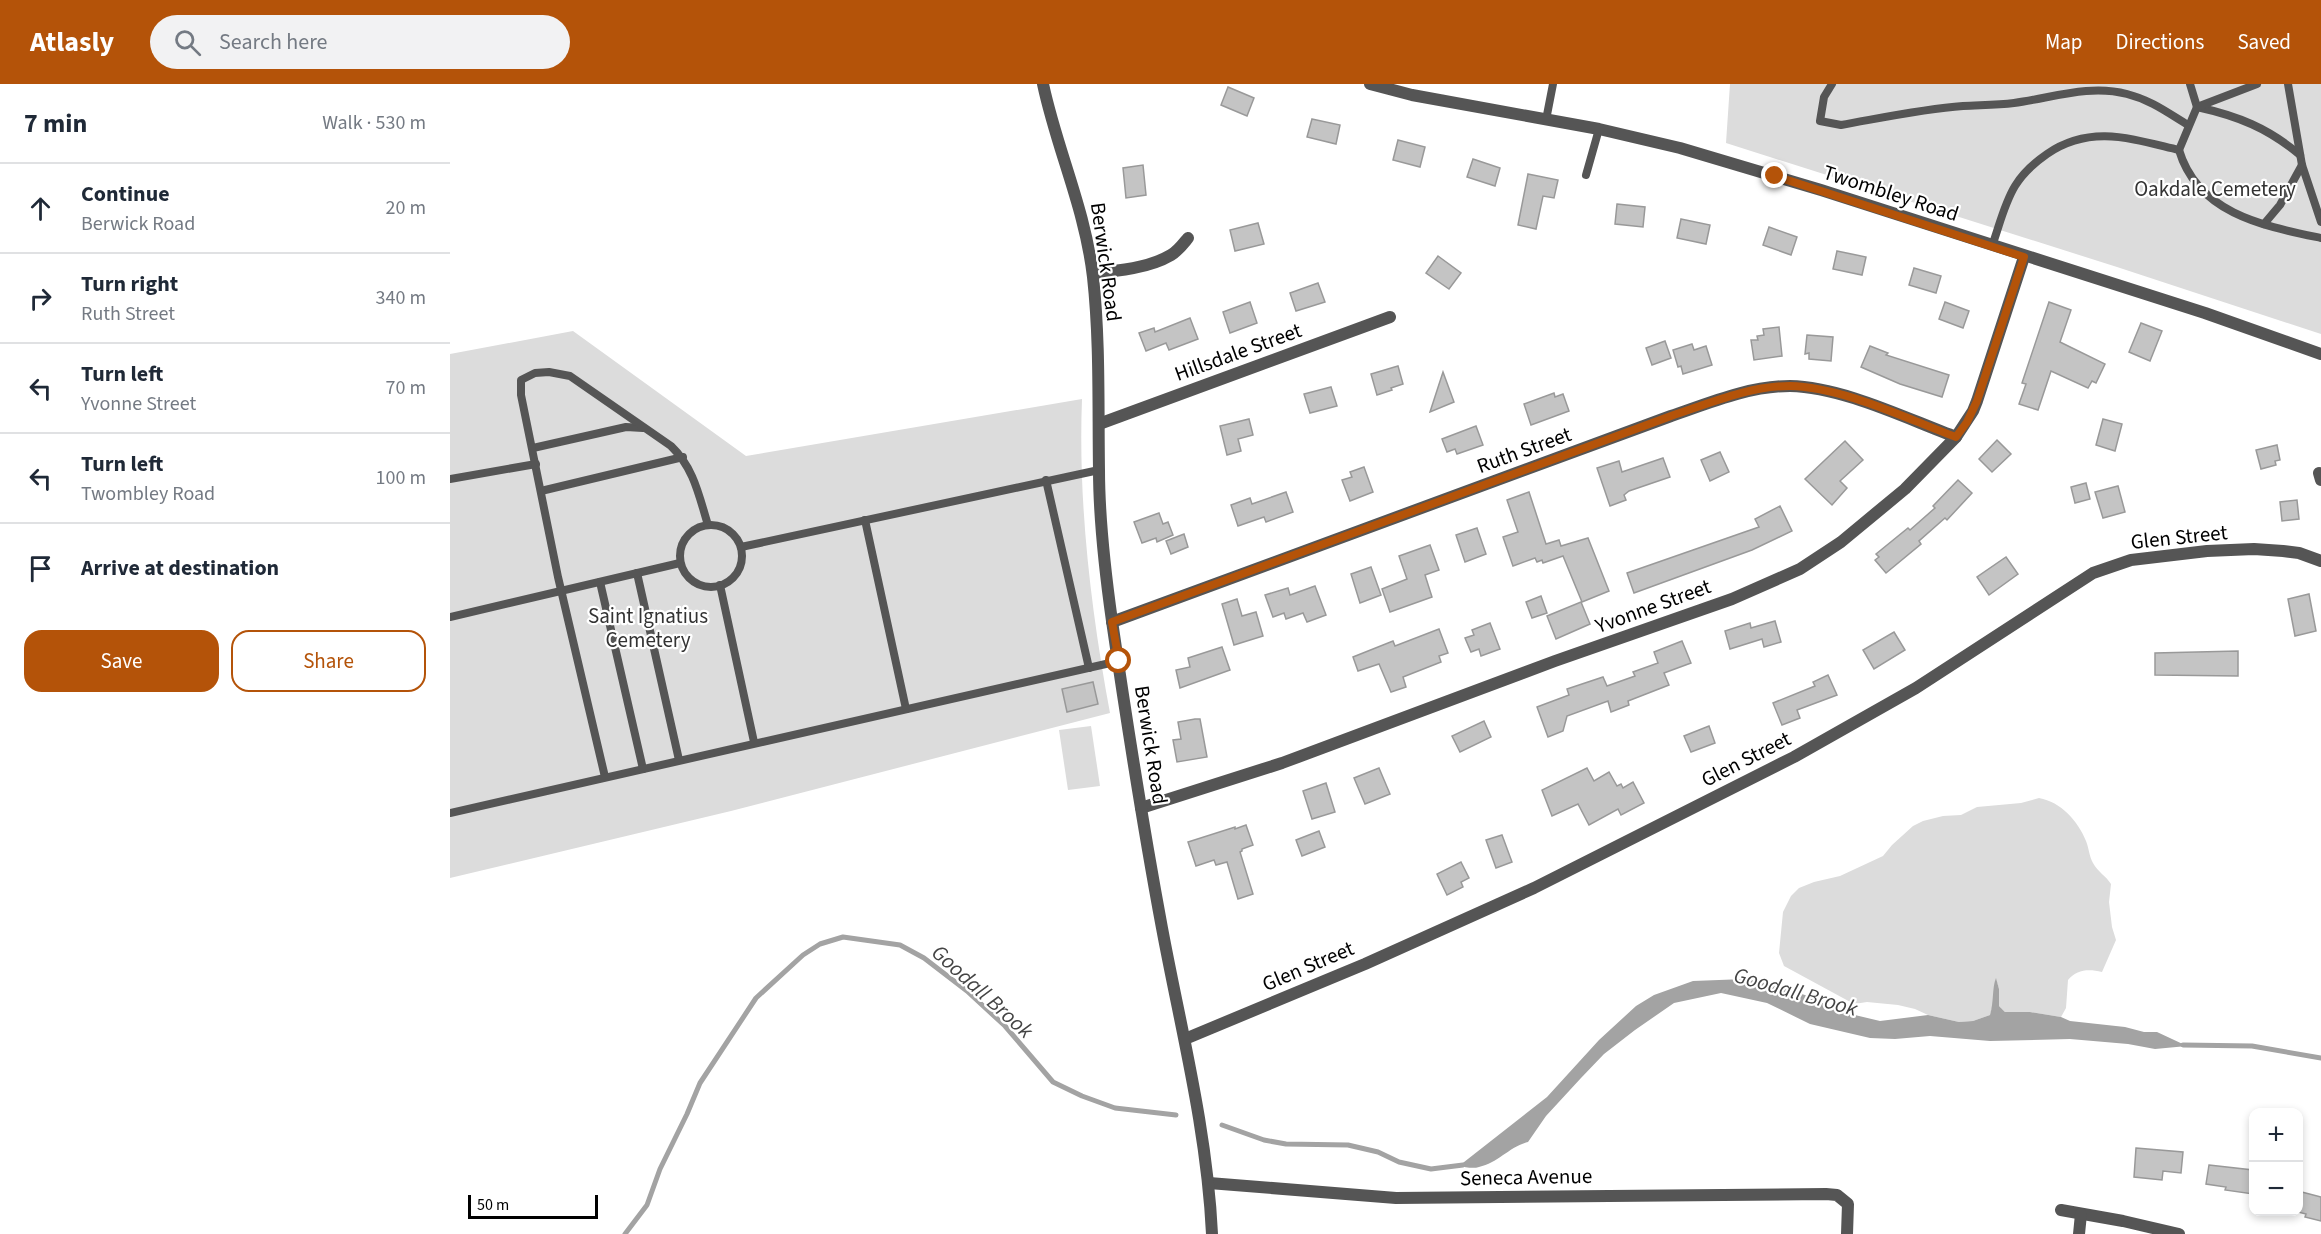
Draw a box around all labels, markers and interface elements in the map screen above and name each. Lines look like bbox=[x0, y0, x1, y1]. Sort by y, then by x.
search box bbox=[150, 15, 570, 69]
text: Atlasly bbox=[30, 22, 114, 62]
icon: search bbox=[171, 26, 204, 59]
text: Search here bbox=[219, 26, 328, 58]
text: Map bbox=[2045, 27, 2083, 57]
text: Directions bbox=[2116, 27, 2204, 57]
text: Saved bbox=[2237, 27, 2291, 57]
text: 7 min bbox=[24, 105, 87, 142]
text: Walk · 530 m bbox=[322, 109, 426, 137]
street label: Twombley Road bbox=[1819, 157, 1963, 229]
route end bbox=[1761, 162, 1787, 188]
park label: Oakdale Cemetery bbox=[2134, 174, 2296, 204]
text: Continue bbox=[81, 178, 170, 210]
icon: ahead bbox=[24, 192, 57, 225]
text: 20 m bbox=[386, 194, 426, 222]
street label: Berwick Road bbox=[1083, 201, 1129, 323]
text: Berwick Road bbox=[81, 210, 195, 238]
text: Turn right bbox=[81, 268, 178, 300]
icon: right bbox=[24, 282, 57, 315]
text: 340 m bbox=[376, 284, 426, 312]
text: Ruth Street bbox=[81, 300, 175, 328]
street label: Hillsdale Street bbox=[1170, 315, 1306, 389]
text: Turn left bbox=[81, 358, 163, 390]
icon: left bbox=[24, 372, 57, 405]
text: 70 m bbox=[386, 374, 426, 402]
text: Yvonne Street bbox=[81, 390, 196, 418]
street label: Ruth Street bbox=[1472, 419, 1576, 481]
text: Turn left bbox=[81, 448, 163, 480]
icon: left bbox=[24, 462, 57, 495]
text: 100 m bbox=[376, 464, 426, 492]
text: Twombley Road bbox=[81, 480, 215, 508]
street label: Glen Street bbox=[2129, 517, 2229, 557]
icon: arrive bbox=[24, 552, 57, 585]
text: Arrive at destination bbox=[81, 552, 279, 584]
street label: Yvonne Street bbox=[1590, 571, 1715, 641]
park label: Saint Ignatius Cemetery bbox=[588, 601, 708, 655]
button: Save bbox=[24, 630, 219, 692]
button: Share bbox=[231, 630, 426, 692]
route start bbox=[1105, 647, 1131, 673]
street label: Berwick Road bbox=[1127, 683, 1175, 807]
street label: Glen Street bbox=[1696, 724, 1796, 794]
street label: Glen Street bbox=[1257, 933, 1359, 999]
water label: Goodall Brook bbox=[924, 937, 1041, 1047]
water label: Goodall Brook bbox=[1730, 959, 1862, 1025]
map controls bbox=[2249, 1108, 2303, 1216]
button: + bbox=[2249, 1108, 2303, 1162]
street label: Seneca Avenue bbox=[1460, 1161, 1592, 1193]
button: − bbox=[2249, 1162, 2303, 1216]
scale bar bbox=[468, 1192, 598, 1220]
text: 50 m bbox=[477, 1194, 509, 1216]

